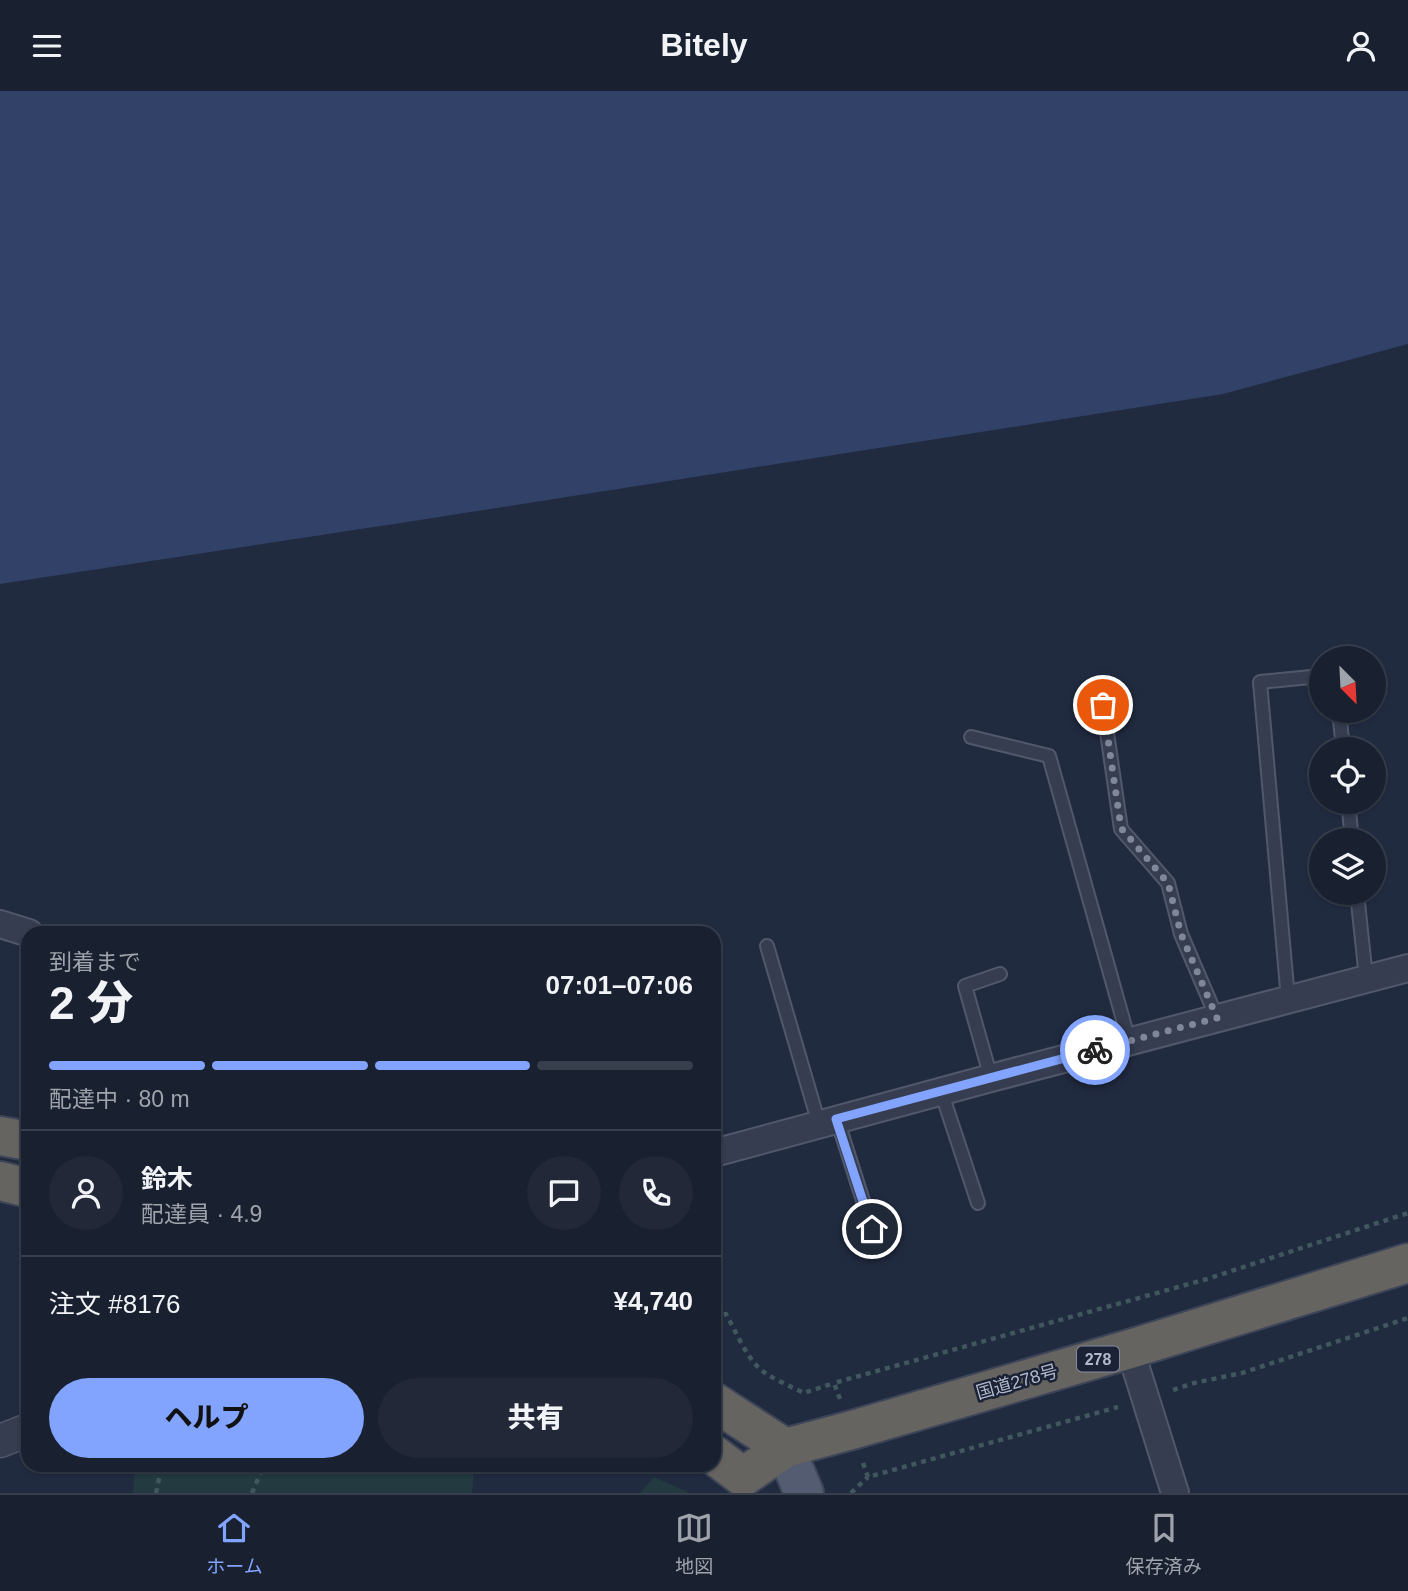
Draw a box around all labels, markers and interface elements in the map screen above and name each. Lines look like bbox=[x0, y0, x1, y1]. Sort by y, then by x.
icon: menu bbox=[28, 27, 66, 65]
text: Bitely bbox=[660, 27, 748, 63]
icon: person bbox=[1342, 27, 1380, 65]
north arrow bbox=[1309, 646, 1386, 723]
map controls bbox=[1309, 646, 1386, 905]
pin bbox=[1073, 675, 1133, 735]
icon: bag bbox=[1084, 686, 1122, 724]
button: locate bbox=[1309, 737, 1386, 814]
button: layers bbox=[1309, 828, 1386, 905]
text: 到着まで bbox=[49, 949, 141, 975]
text: 07:01–07:06 bbox=[546, 970, 693, 1000]
text: 2 分 bbox=[49, 977, 133, 1029]
courier bbox=[1060, 1015, 1130, 1085]
icon: bike bbox=[1076, 1031, 1114, 1069]
text: 配達中 · 80 m bbox=[49, 1086, 190, 1112]
button: person bbox=[49, 1156, 123, 1230]
button: chat bbox=[527, 1156, 601, 1230]
button: phone bbox=[619, 1156, 693, 1230]
text: 鈴木 bbox=[141, 1164, 193, 1194]
pin bbox=[842, 1199, 902, 1259]
text: 配達員 · 4.9 bbox=[141, 1201, 262, 1227]
icon: home bbox=[853, 1210, 891, 1248]
text: ¥4,740 bbox=[613, 1286, 693, 1316]
text: 注文 #8176 bbox=[49, 1289, 181, 1319]
road number: 278 bbox=[1077, 1347, 1119, 1371]
street label: 国道278号 bbox=[974, 1361, 1060, 1403]
button: ヘルプ bbox=[49, 1378, 364, 1458]
button: 共有 bbox=[378, 1378, 693, 1458]
tab: ホーム bbox=[206, 1509, 263, 1578]
tab: 地図 bbox=[675, 1509, 713, 1578]
tab: 保存済み bbox=[1126, 1509, 1202, 1578]

